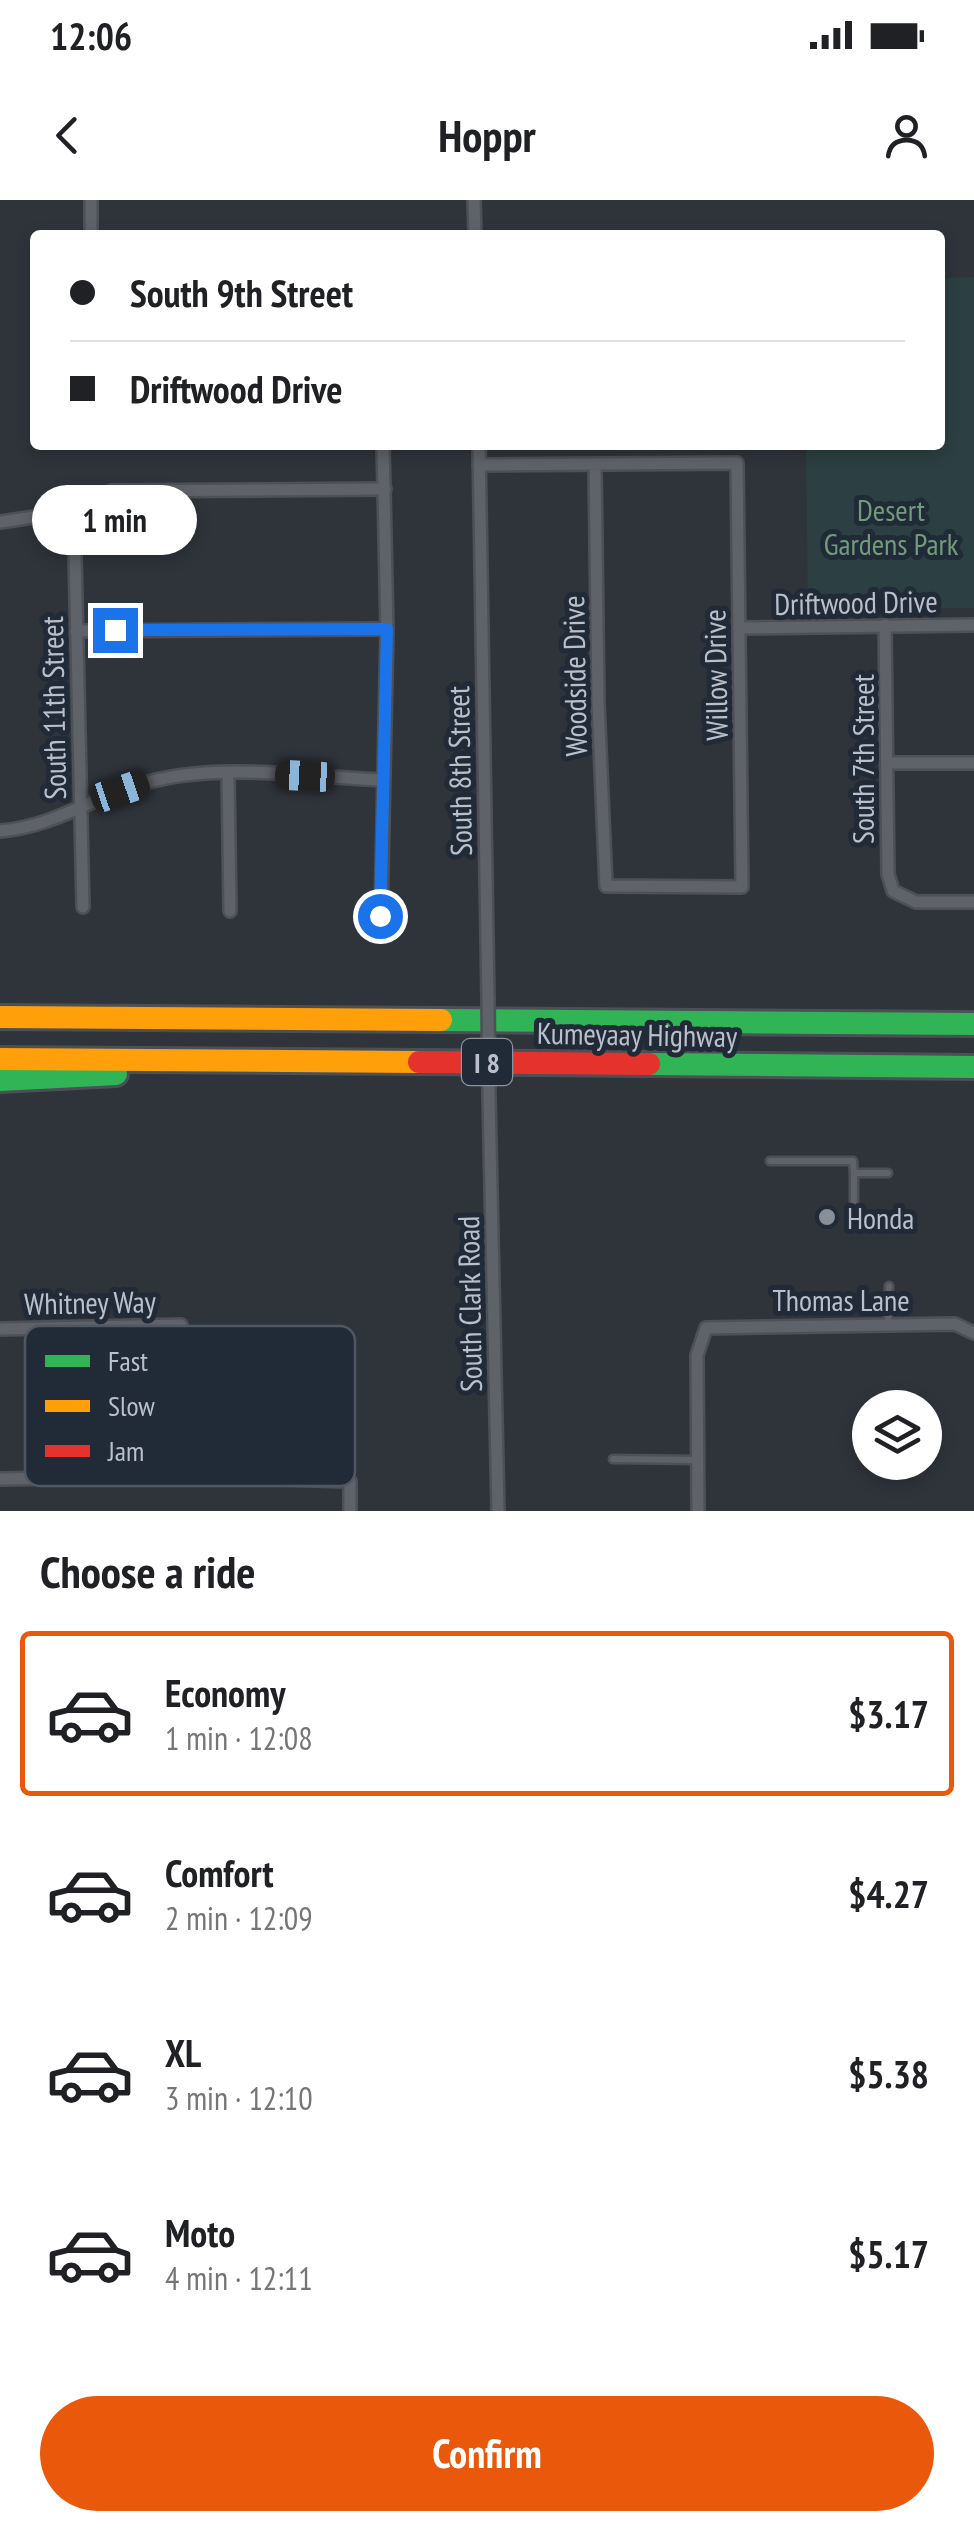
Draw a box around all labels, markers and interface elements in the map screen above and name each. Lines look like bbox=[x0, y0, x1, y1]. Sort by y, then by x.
text: 12:06 bbox=[50, 11, 132, 60]
text: Hoppr bbox=[438, 106, 536, 164]
icon: back bbox=[40, 108, 95, 163]
icon: person bbox=[879, 108, 934, 163]
text: South 9th Street bbox=[130, 268, 353, 317]
text: Driftwood Drive bbox=[130, 364, 343, 413]
callout: 1 min bbox=[32, 485, 198, 555]
park label: Desert Gardens Park bbox=[824, 490, 959, 563]
text: 1 min bbox=[82, 499, 147, 541]
street label: Driftwood Drive bbox=[774, 581, 938, 623]
street label: Woodside Drive bbox=[553, 595, 595, 757]
route end bbox=[93, 608, 138, 653]
street label: Willow Drive bbox=[694, 609, 736, 741]
street label: South 11th Street bbox=[32, 615, 74, 800]
street label: South 7th Street bbox=[843, 673, 882, 844]
street label: South 8th Street bbox=[438, 685, 480, 856]
car bbox=[274, 759, 336, 793]
car bbox=[87, 767, 153, 815]
route start bbox=[358, 894, 403, 939]
street label: Kumeyaay Highway bbox=[536, 1013, 738, 1055]
road number: I 8 bbox=[462, 1039, 512, 1085]
place label: Honda bbox=[847, 1198, 914, 1237]
marker: Honda bbox=[816, 1206, 838, 1228]
street label: South Clark Road bbox=[448, 1216, 490, 1392]
street label: Thomas Lane bbox=[772, 1280, 910, 1319]
street label: Whitney Way bbox=[24, 1281, 157, 1323]
legend bbox=[25, 1326, 355, 1486]
text: Fast bbox=[108, 1342, 148, 1379]
text: Slow bbox=[108, 1387, 155, 1424]
map controls bbox=[852, 1390, 942, 1480]
button: layers bbox=[852, 1390, 942, 1480]
text: Jam bbox=[107, 1432, 144, 1469]
text: Choose a ride bbox=[40, 1542, 255, 1600]
text: Economy bbox=[165, 1668, 285, 1717]
icon: car bbox=[45, 1669, 135, 1759]
text: $3.17 bbox=[848, 1689, 929, 1738]
text: 1 min · 12:08 bbox=[165, 1717, 313, 1759]
text: Comfort bbox=[165, 1848, 274, 1897]
icon: car bbox=[45, 1849, 135, 1939]
text: $4.27 bbox=[848, 1869, 929, 1918]
text: 2 min · 12:09 bbox=[165, 1897, 313, 1939]
text: XL bbox=[165, 2028, 201, 2077]
icon: car bbox=[45, 2029, 135, 2119]
text: $5.38 bbox=[848, 2049, 929, 2098]
text: 3 min · 12:10 bbox=[165, 2077, 313, 2119]
text: Moto bbox=[165, 2208, 235, 2257]
icon: car bbox=[45, 2209, 135, 2299]
text: $5.17 bbox=[848, 2229, 929, 2278]
text: 4 min · 12:11 bbox=[165, 2257, 313, 2299]
button: Confirm bbox=[40, 2396, 934, 2511]

